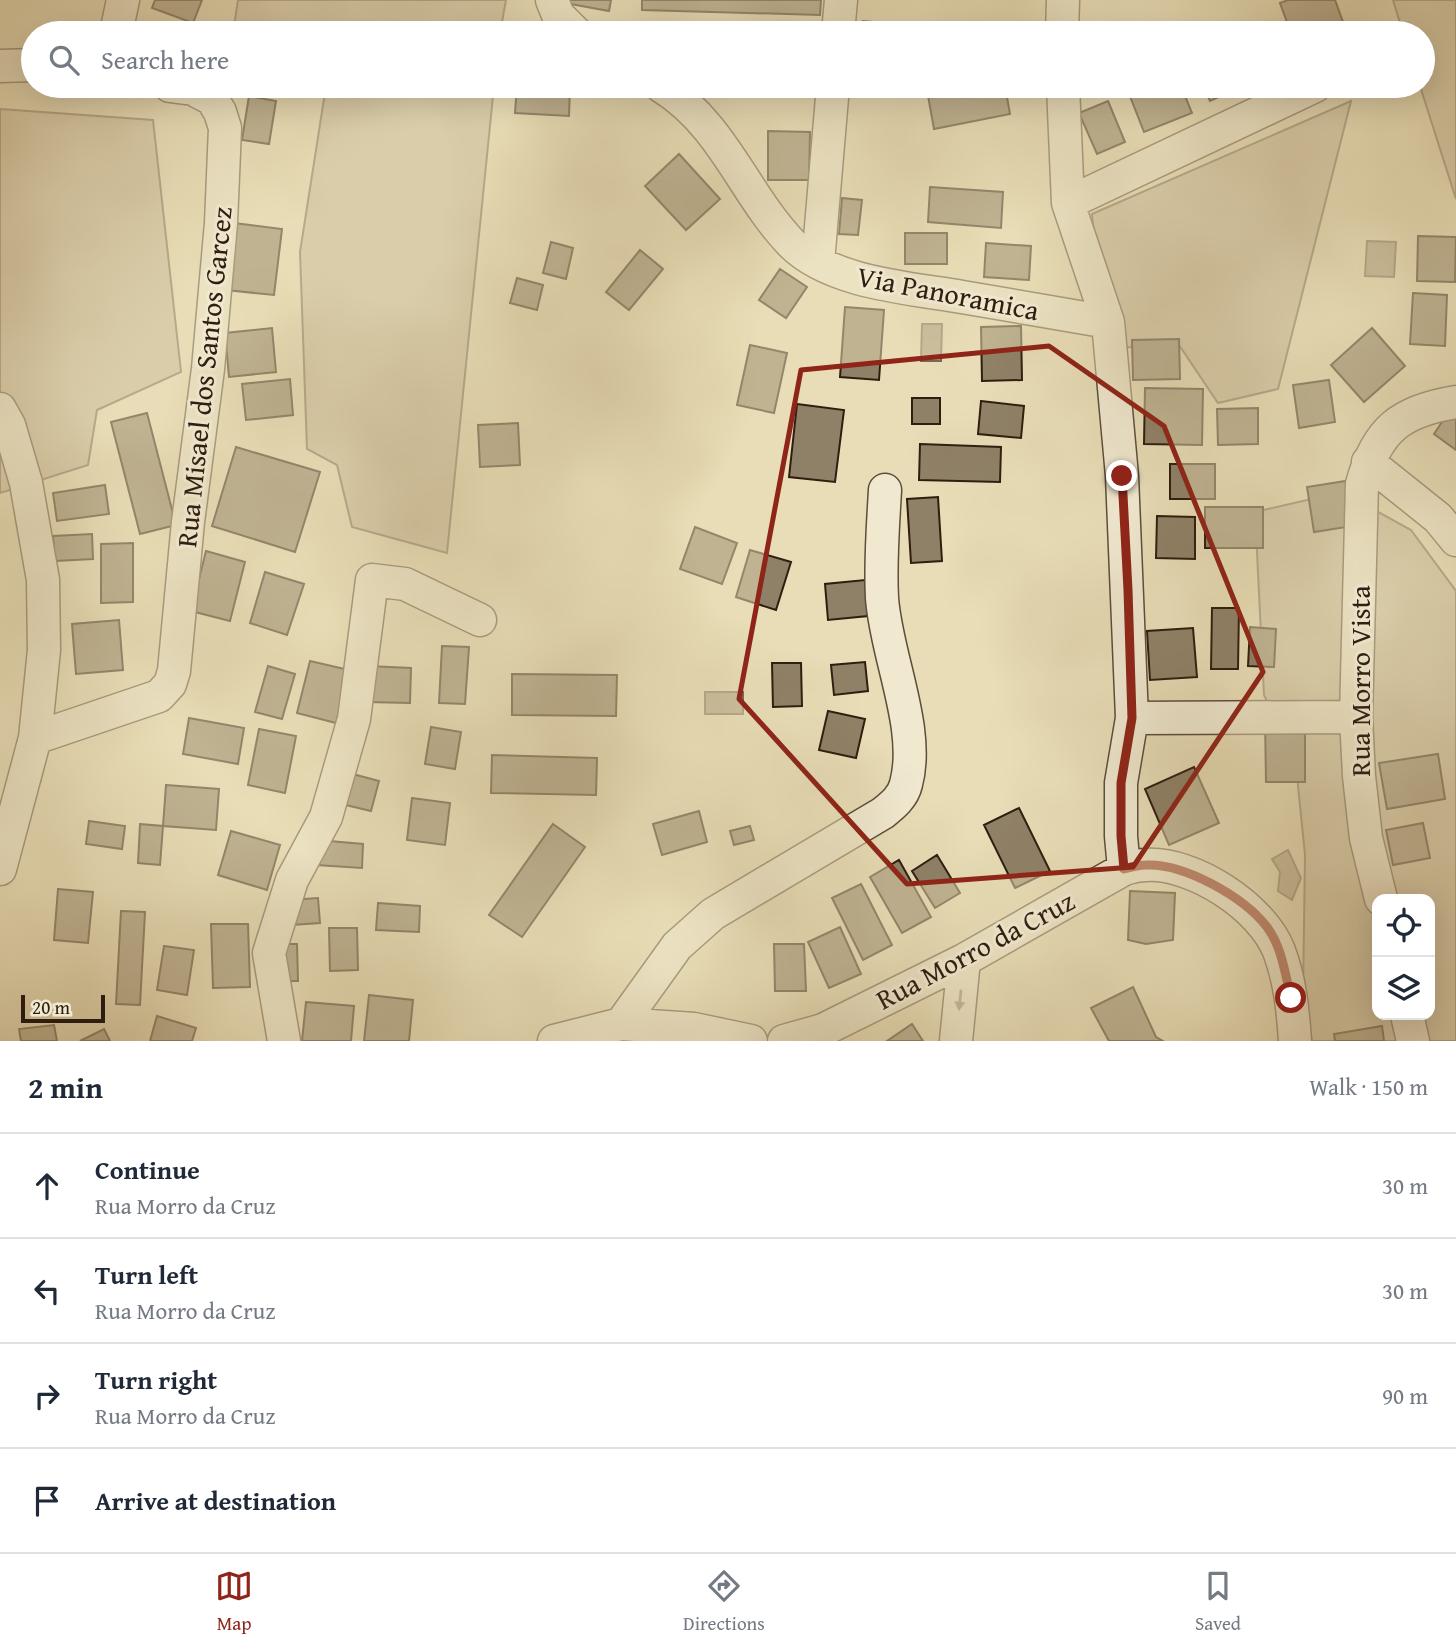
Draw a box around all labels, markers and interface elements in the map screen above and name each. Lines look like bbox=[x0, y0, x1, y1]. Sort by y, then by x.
search box bbox=[21, 21, 1435, 98]
text: Search here bbox=[101, 40, 229, 79]
icon: search bbox=[45, 41, 83, 79]
street label: Rua Misael dos Santos Garcez bbox=[165, 205, 242, 549]
street label: Via Panoramica bbox=[853, 255, 1043, 330]
route end bbox=[1106, 460, 1137, 491]
street label: Rua Morro Vista bbox=[1339, 585, 1380, 777]
street label: Rua Morro da Cruz bbox=[868, 880, 1081, 1019]
map controls bbox=[1372, 894, 1435, 1020]
button: locate bbox=[1372, 894, 1435, 957]
button: layers bbox=[1372, 957, 1435, 1020]
route start bbox=[1275, 982, 1306, 1013]
one-way arrow bbox=[954, 990, 965, 1012]
scale bar bbox=[21, 992, 105, 1024]
text: 20 m bbox=[32, 993, 70, 1021]
text: 2 min bbox=[28, 1065, 103, 1109]
text: Walk · 150 m bbox=[1309, 1070, 1428, 1103]
text: Continue bbox=[95, 1150, 200, 1189]
icon: ahead bbox=[28, 1167, 66, 1205]
text: 30 m bbox=[1382, 1169, 1428, 1202]
text: Rua Morro da Cruz bbox=[95, 1189, 275, 1222]
text: Turn left bbox=[95, 1255, 198, 1294]
icon: left bbox=[28, 1272, 66, 1310]
text: 30 m bbox=[1382, 1274, 1428, 1307]
text: Rua Morro da Cruz bbox=[95, 1294, 275, 1327]
text: Turn right bbox=[95, 1360, 217, 1399]
icon: right bbox=[28, 1377, 66, 1415]
text: 90 m bbox=[1382, 1379, 1428, 1412]
text: Rua Morro da Cruz bbox=[95, 1399, 275, 1432]
text: Arrive at destination bbox=[95, 1481, 336, 1520]
icon: arrive bbox=[28, 1482, 66, 1520]
tab: Map bbox=[215, 1567, 253, 1637]
tab: Directions bbox=[683, 1567, 765, 1637]
tab: Saved bbox=[1195, 1567, 1241, 1637]

